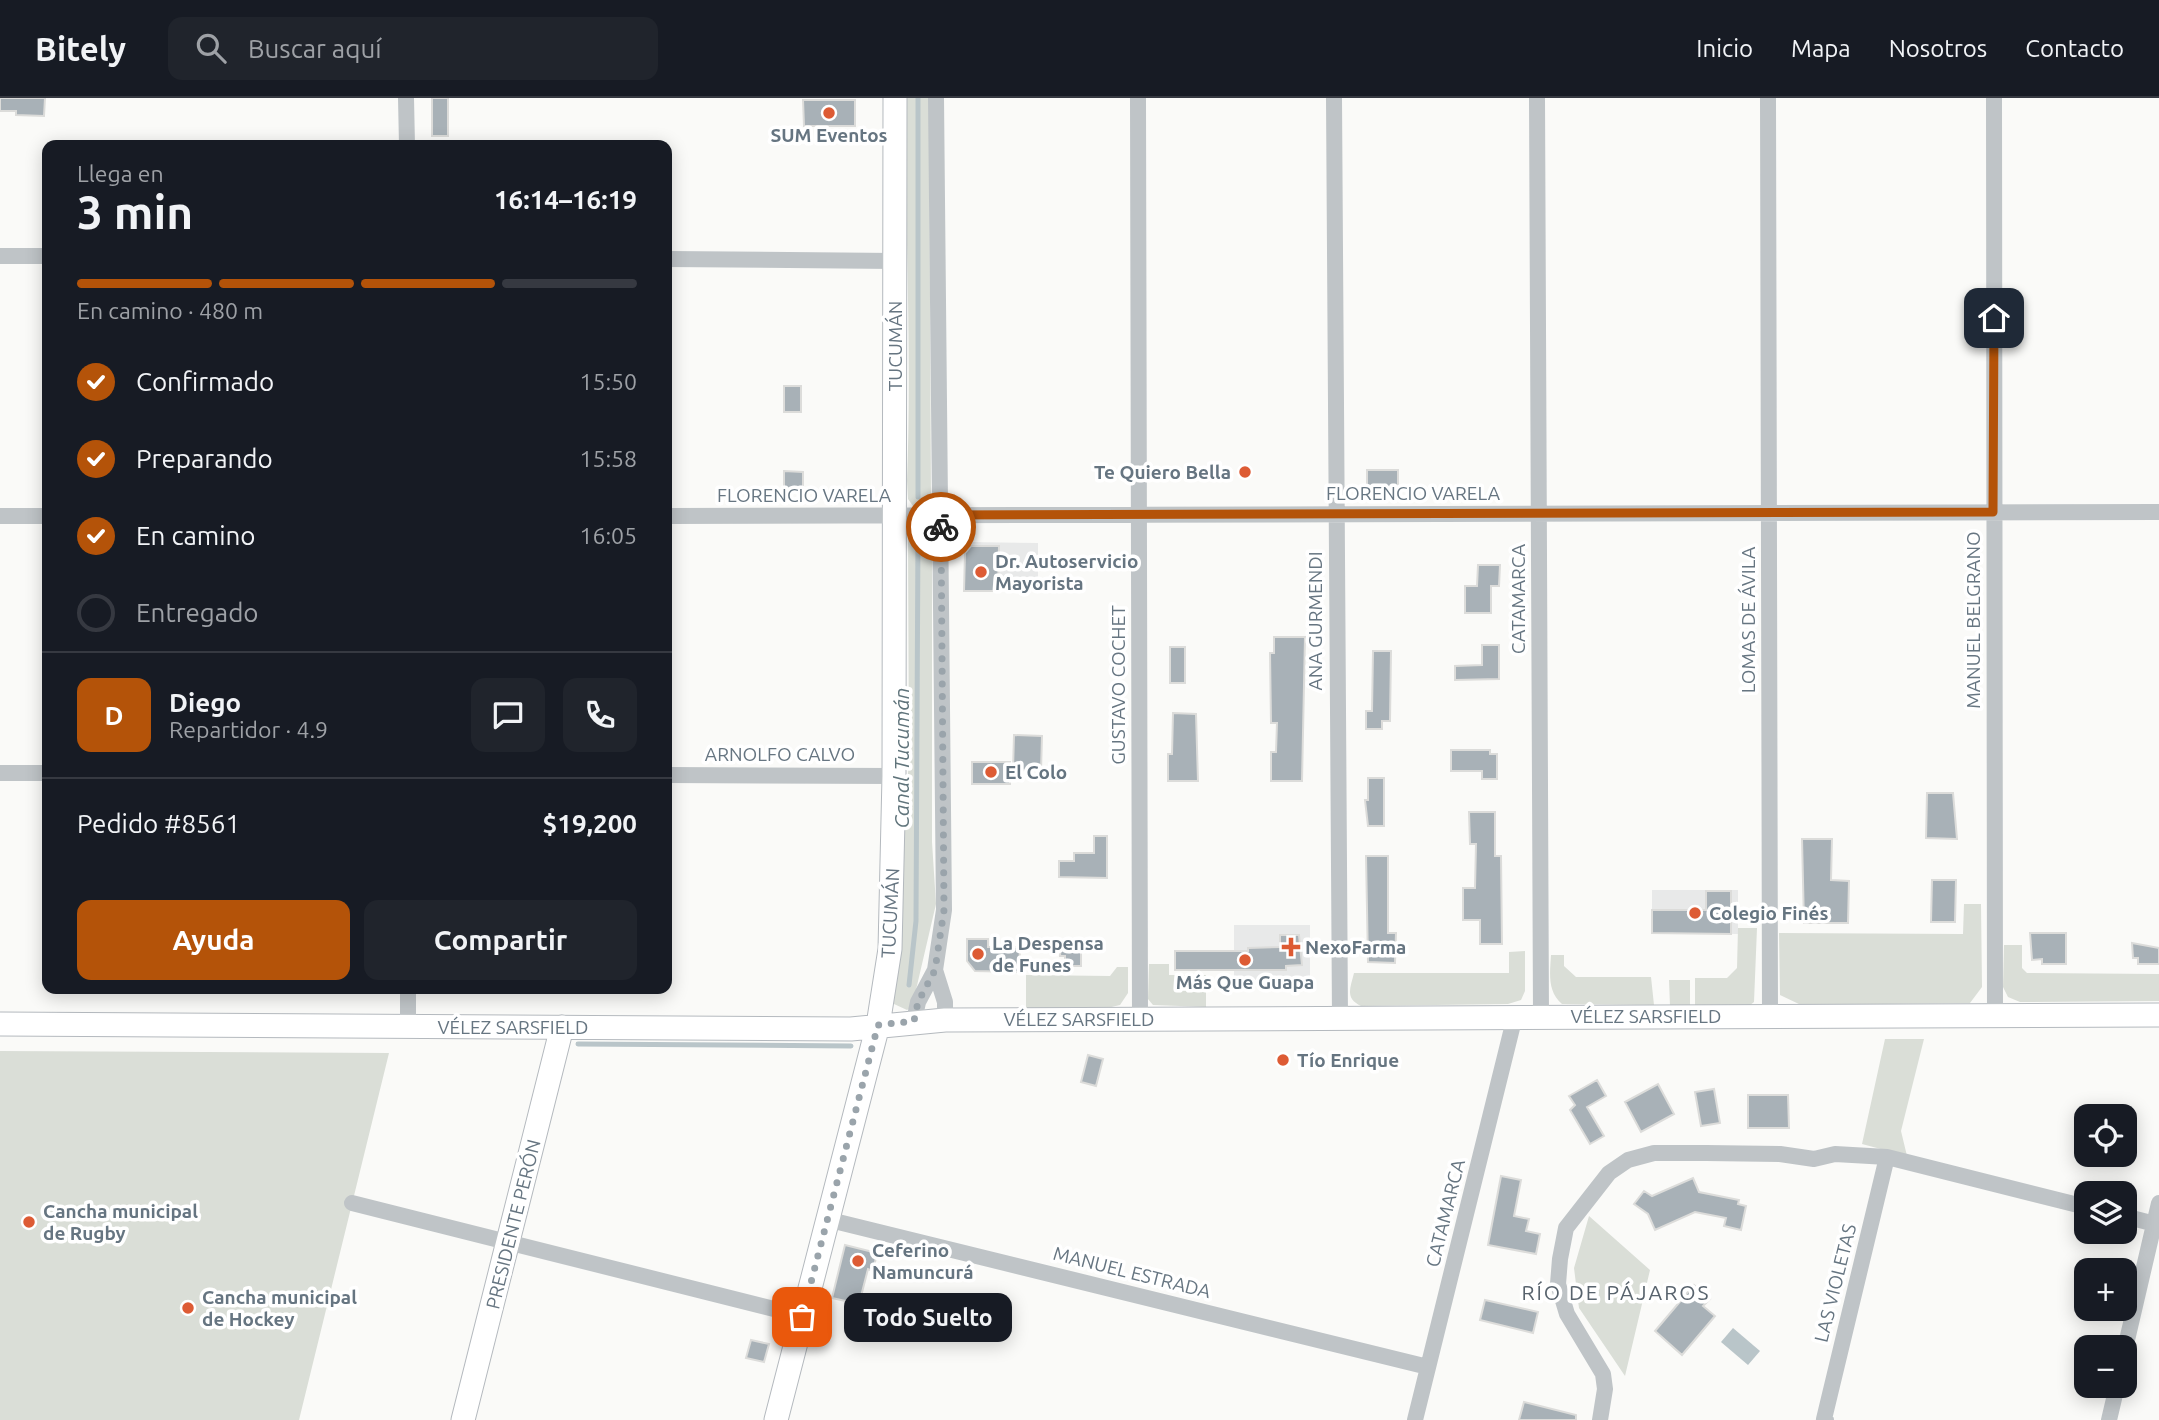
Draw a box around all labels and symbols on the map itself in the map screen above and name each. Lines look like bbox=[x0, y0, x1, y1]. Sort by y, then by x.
marker: SUM Eventos bbox=[821, 105, 837, 121]
place label: SUM Eventos bbox=[770, 124, 888, 146]
pin bbox=[1964, 288, 2024, 348]
street label: TUCUMÁN bbox=[884, 301, 906, 391]
place label: Te Quiero Bella bbox=[1094, 461, 1231, 483]
marker: Te Quiero Bella bbox=[1237, 464, 1253, 480]
street label: FLORENCIO VARELA bbox=[1326, 482, 1501, 504]
street label: FLORENCIO VARELA bbox=[717, 484, 892, 506]
courier bbox=[906, 492, 976, 562]
street label: MANUEL BELGRANO bbox=[1962, 531, 1984, 709]
street label: CATAMARCA bbox=[1507, 543, 1529, 654]
street label: LOMAS DE ÁVILA bbox=[1737, 546, 1759, 693]
place label: Dr. Autoservicio Mayorista bbox=[995, 550, 1138, 594]
street label: ANA GURMENDI bbox=[1304, 551, 1326, 691]
marker: Dr. Autoservicio Mayorista bbox=[973, 564, 989, 580]
street label: GUSTAVO COCHET bbox=[1107, 605, 1129, 765]
water label: Canal Tucumán bbox=[889, 687, 913, 829]
street label: ARNOLFO CALVO bbox=[705, 743, 855, 765]
place label: El Colo bbox=[1005, 761, 1067, 783]
marker: El Colo bbox=[983, 764, 999, 780]
street label: TUCUMÁN bbox=[877, 867, 903, 959]
place label: Colegio Finés bbox=[1709, 902, 1829, 924]
marker: Colegio Finés bbox=[1687, 905, 1703, 921]
place label: La Despensa de Funes bbox=[992, 932, 1104, 976]
place label: NexoFarma bbox=[1305, 936, 1406, 958]
marker: NexoFarma bbox=[1283, 939, 1299, 955]
marker: La Despensa de Funes bbox=[970, 946, 986, 962]
marker: Más Que Guapa bbox=[1237, 952, 1253, 968]
place label: Más Que Guapa bbox=[1176, 971, 1314, 993]
street label: VÉLEZ SARSFIELD bbox=[1571, 1005, 1721, 1027]
street label: VÉLEZ SARSFIELD bbox=[1004, 1008, 1154, 1030]
street label: VÉLEZ SARSFIELD bbox=[438, 1016, 588, 1038]
place label: Tío Enrique bbox=[1297, 1049, 1399, 1071]
marker: Tío Enrique bbox=[1275, 1052, 1291, 1068]
street label: PRESIDENTE PERÓN bbox=[481, 1137, 545, 1311]
street label: CATAMARCA bbox=[1421, 1156, 1469, 1269]
place label: Cancha municipal de Rugby bbox=[43, 1200, 198, 1244]
marker: Cancha municipal de Rugby bbox=[21, 1214, 37, 1230]
street label: LAS VIOLETAS bbox=[1810, 1221, 1860, 1345]
place label: Ceferino Namuncurá bbox=[872, 1239, 974, 1283]
street label: MANUEL ESTRADA bbox=[1051, 1242, 1214, 1302]
marker: Ceferino Namuncurá bbox=[850, 1253, 866, 1269]
district label: RÍO DE PÁJAROS bbox=[1521, 1280, 1711, 1304]
place label: Cancha municipal de Hockey bbox=[202, 1286, 357, 1330]
pin bbox=[772, 1287, 832, 1347]
callout: Todo Suelto bbox=[844, 1292, 1012, 1342]
marker: Cancha municipal de Hockey bbox=[180, 1300, 196, 1316]

